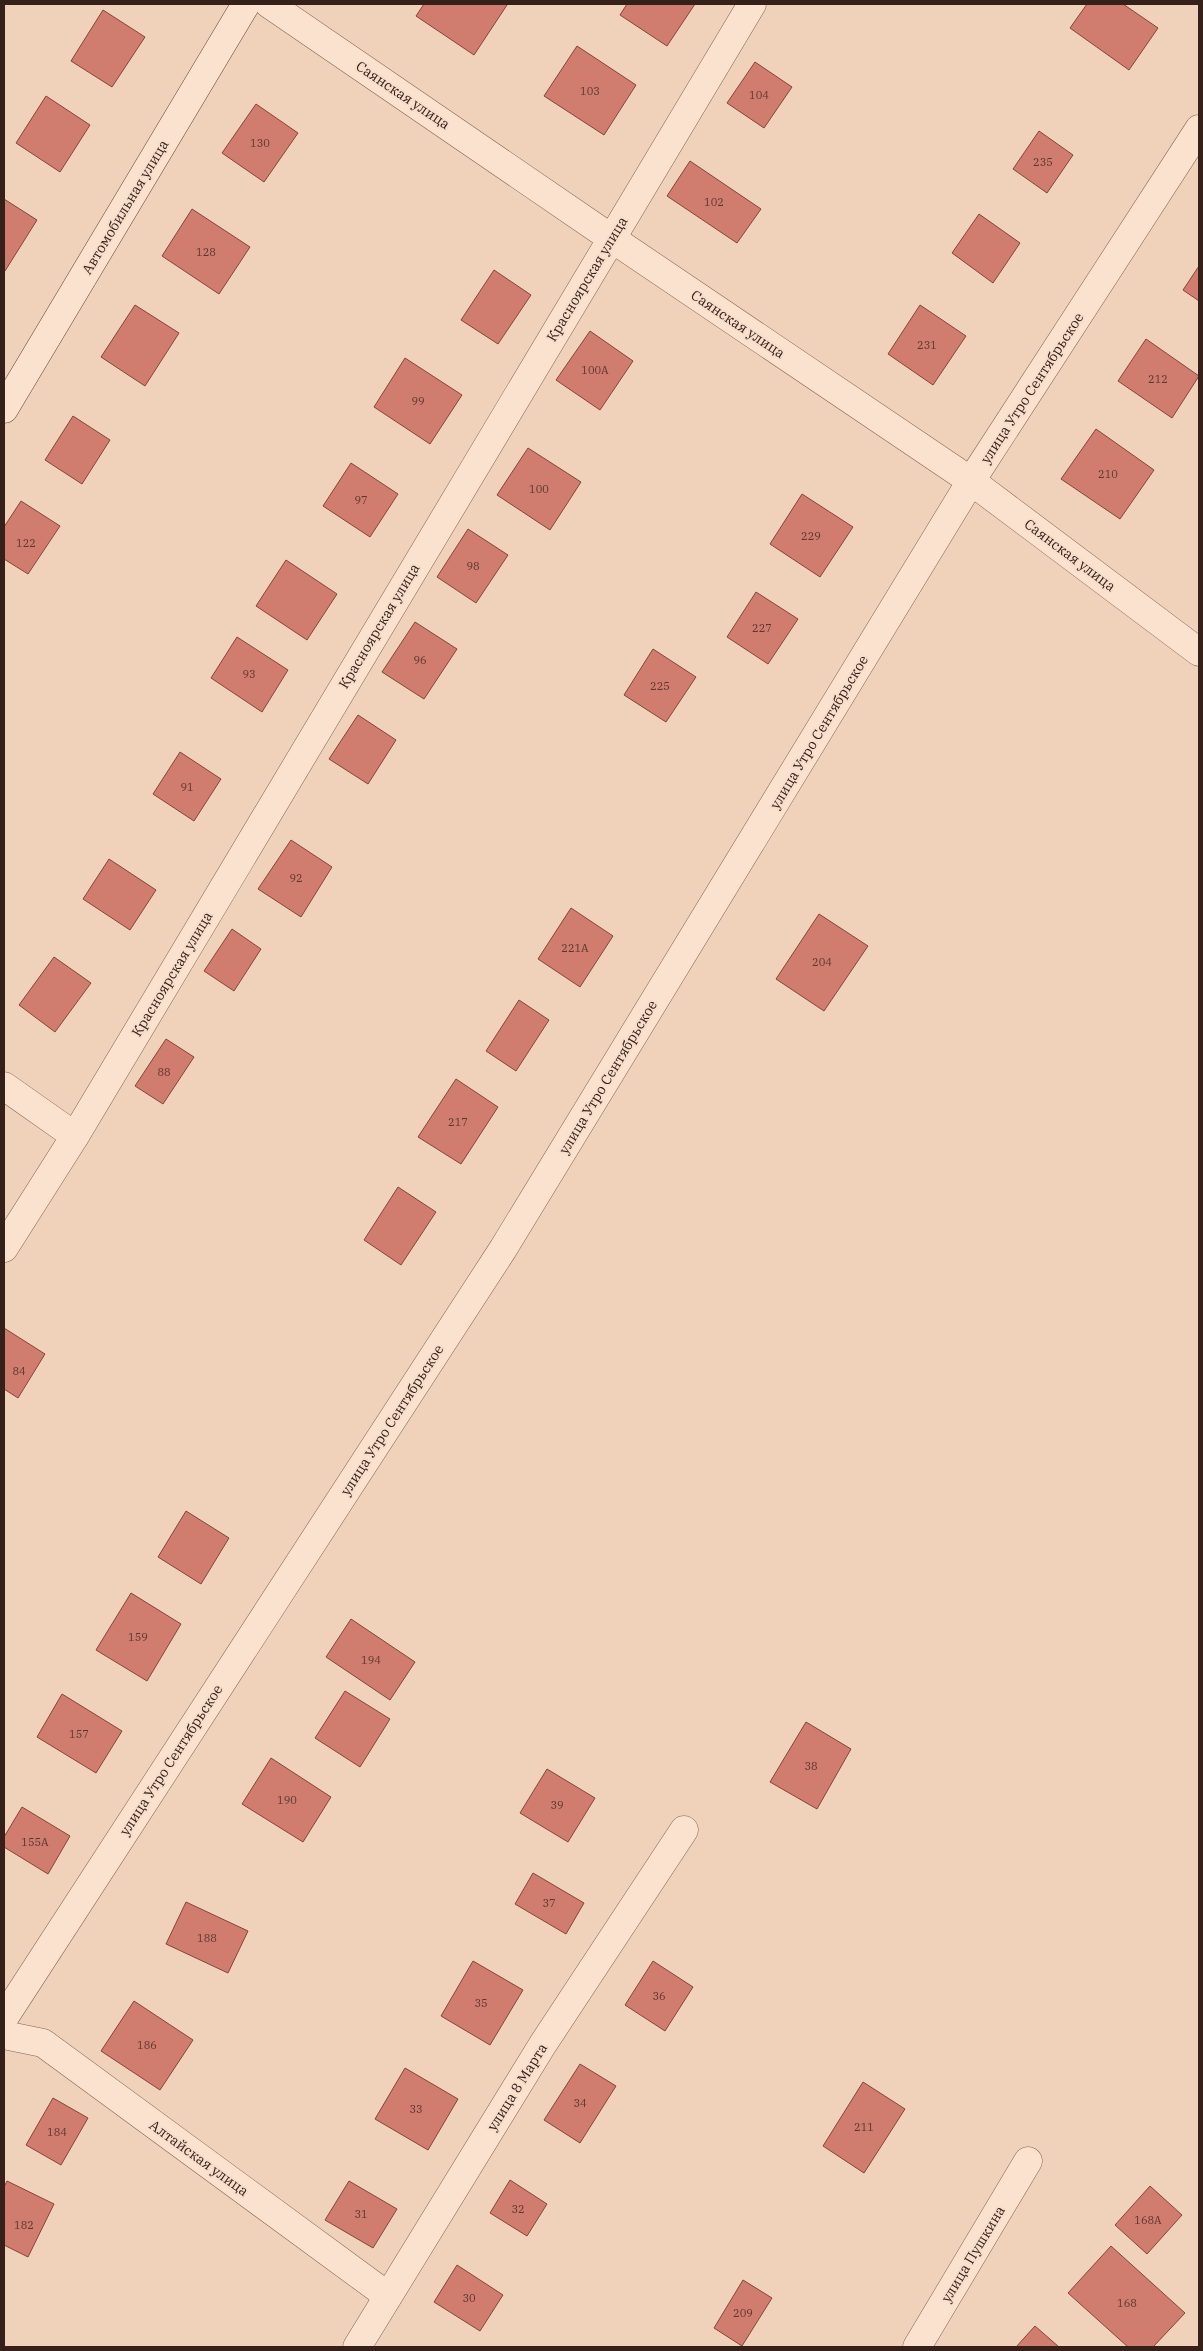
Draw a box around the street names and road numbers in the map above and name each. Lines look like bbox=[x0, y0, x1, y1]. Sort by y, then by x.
street label: Саянская улица bbox=[352, 57, 454, 133]
street label: Автомобильная улица bbox=[78, 136, 172, 278]
street label: Красноярская улица bbox=[543, 213, 632, 345]
street label: Саянская улица bbox=[687, 286, 789, 362]
street label: улица Утро Сентябрьское bbox=[976, 309, 1088, 467]
street label: Саянская улица bbox=[1021, 515, 1120, 595]
street label: Красноярская улица bbox=[335, 560, 424, 692]
street label: улица Утро Сентябрьское bbox=[766, 652, 872, 812]
street label: Красноярская улица bbox=[128, 908, 217, 1040]
street label: улица Утро Сентябрьское bbox=[555, 997, 661, 1157]
street label: улица Утро Сентябрьское bbox=[336, 1341, 448, 1499]
street label: улица Утро Сентябрьское bbox=[115, 1681, 227, 1839]
street label: улица 8 Марта bbox=[483, 2040, 551, 2134]
street label: Алтайская улица bbox=[146, 2116, 252, 2200]
street label: улица Пушкина bbox=[937, 2202, 1009, 2306]

